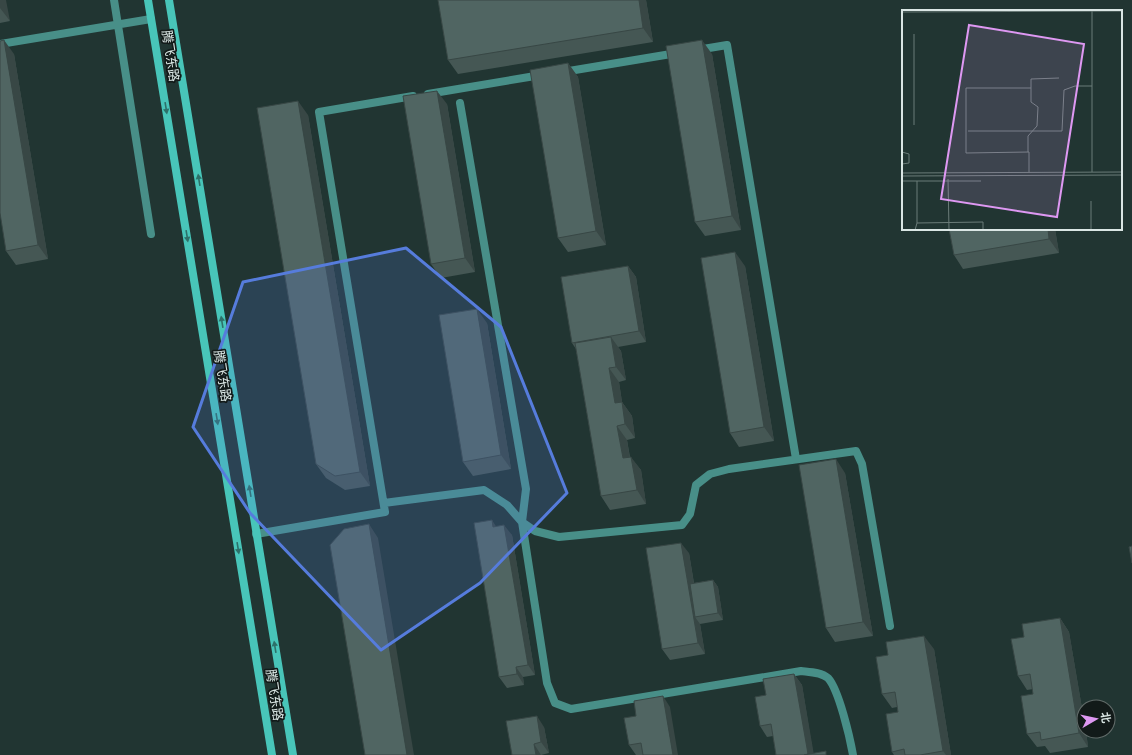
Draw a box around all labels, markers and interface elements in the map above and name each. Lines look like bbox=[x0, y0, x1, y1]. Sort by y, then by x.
inset map bbox=[902, 10, 1122, 230]
street label: 腾飞东路 bbox=[156, 29, 184, 83]
one-way arrow bbox=[163, 101, 169, 114]
one-way arrow bbox=[195, 174, 201, 186]
one-way arrow bbox=[184, 230, 190, 242]
one-way arrow bbox=[219, 316, 225, 328]
street label: 腾飞东路 bbox=[208, 349, 236, 403]
one-way arrow bbox=[214, 413, 220, 426]
one-way arrow bbox=[246, 485, 252, 498]
one-way arrow bbox=[235, 542, 241, 554]
one-way arrow bbox=[272, 641, 278, 654]
street label: 腾飞东路 bbox=[260, 668, 288, 722]
north arrow bbox=[1076, 699, 1116, 739]
text: 北 bbox=[1096, 711, 1115, 724]

